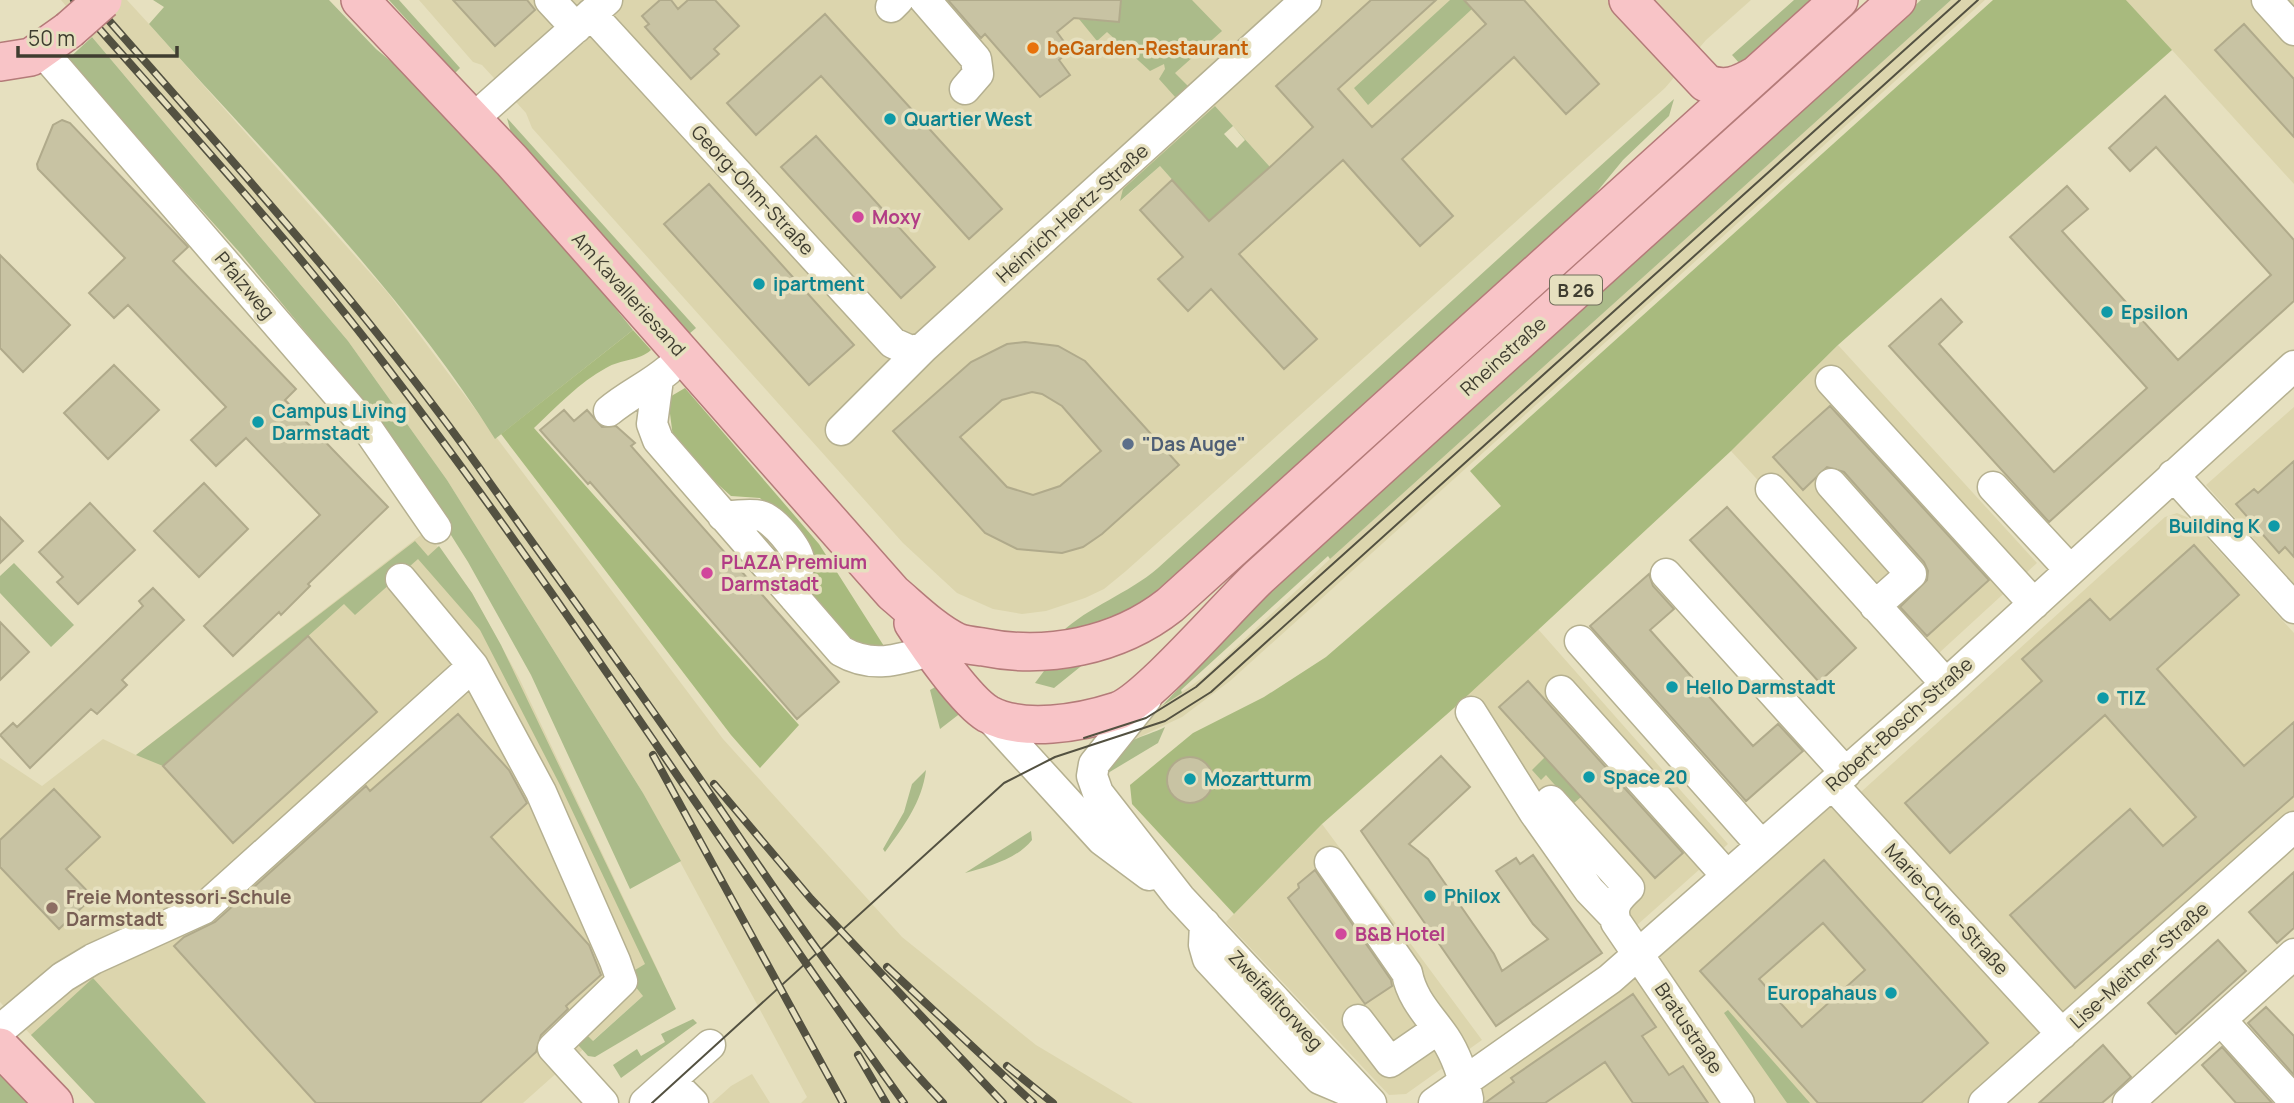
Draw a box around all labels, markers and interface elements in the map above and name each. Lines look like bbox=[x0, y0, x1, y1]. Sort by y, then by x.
scale bar bbox=[18, 14, 177, 58]
text: 50 m bbox=[28, 24, 75, 52]
place label: beGarden-Restaurant bbox=[1047, 35, 1249, 61]
marker: beGarden-Restaurant bbox=[1025, 40, 1041, 56]
place label: Quartier West bbox=[904, 106, 1032, 132]
marker: Quartier West bbox=[882, 111, 898, 127]
street label: Georg-Ohm-Straße bbox=[686, 119, 820, 261]
street label: Heinrich-Hertz-Straße bbox=[990, 138, 1154, 288]
place label: Moxy bbox=[872, 204, 921, 230]
marker: Moxy bbox=[850, 209, 866, 225]
street label: Am Kavalleriesand bbox=[566, 226, 692, 362]
street label: Pfalzweg bbox=[209, 246, 281, 324]
place label: ipartment bbox=[773, 271, 865, 297]
marker: ipartment bbox=[751, 276, 767, 292]
road number: B 26 bbox=[1550, 276, 1602, 304]
place label: Epsilon bbox=[2121, 299, 2188, 325]
marker: Epsilon bbox=[2099, 304, 2115, 320]
street label: Rheinstraße bbox=[1454, 310, 1552, 402]
place label: Campus Living Darmstadt bbox=[272, 398, 407, 446]
marker: Campus Living Darmstadt bbox=[250, 414, 266, 430]
place label: "Das Auge" bbox=[1142, 431, 1246, 457]
marker: "Das Auge" bbox=[1120, 436, 1136, 452]
place label: Building K bbox=[2169, 513, 2261, 539]
marker: Building K bbox=[2266, 518, 2282, 534]
place label: PLAZA Premium Darmstadt bbox=[721, 549, 867, 597]
marker: PLAZA Premium Darmstadt bbox=[699, 565, 715, 581]
street label: Robert-Bosch-Straße bbox=[1820, 651, 1978, 797]
place label: Hello Darmstadt bbox=[1686, 674, 1836, 700]
marker: Hello Darmstadt bbox=[1664, 679, 1680, 695]
place label: TIZ bbox=[2117, 685, 2146, 711]
marker: TIZ bbox=[2095, 690, 2111, 706]
place label: Space 20 bbox=[1603, 764, 1688, 790]
place label: Mozartturm bbox=[1204, 766, 1312, 792]
marker: Space 20 bbox=[1581, 769, 1597, 785]
marker: Mozartturm bbox=[1182, 771, 1198, 787]
street label: Marie-Curie-Straße bbox=[1879, 838, 2015, 980]
place label: Philox bbox=[1444, 883, 1501, 909]
place label: Freie Montessori-Schule Darmstadt bbox=[66, 884, 292, 932]
marker: Philox bbox=[1422, 888, 1438, 904]
street label: Lise-Meitner-Straße bbox=[2064, 896, 2214, 1034]
marker: Freie Montessori-Schule Darmstadt bbox=[44, 900, 60, 916]
place label: B&B Hotel bbox=[1355, 921, 1445, 947]
marker: B&B Hotel bbox=[1333, 926, 1349, 942]
street label: Zweifalltorweg bbox=[1223, 944, 1329, 1056]
street label: Bratustraße bbox=[1649, 977, 1729, 1079]
place label: Europahaus bbox=[1767, 980, 1877, 1006]
marker: Europahaus bbox=[1883, 985, 1899, 1001]

